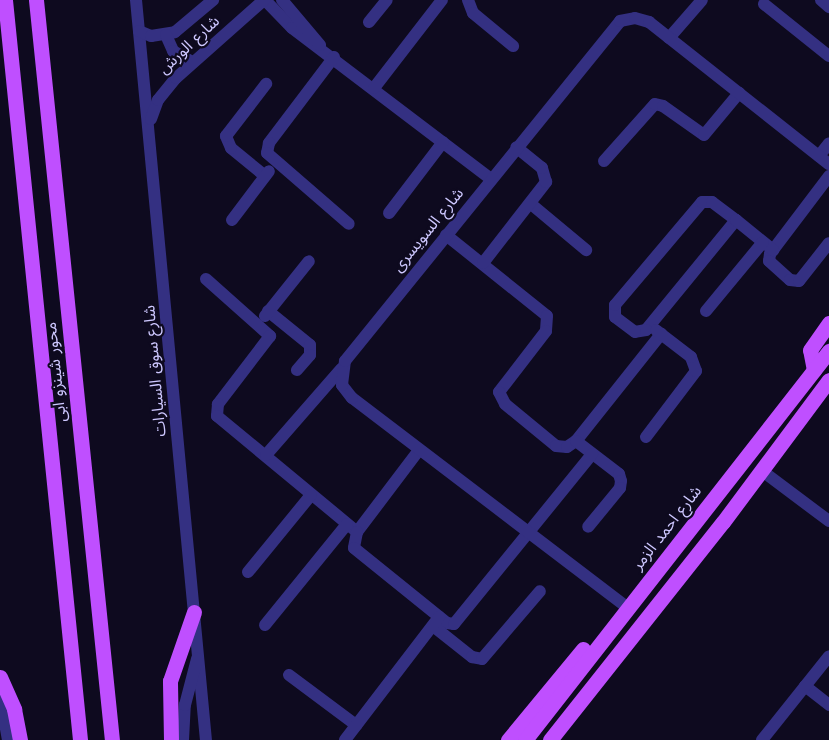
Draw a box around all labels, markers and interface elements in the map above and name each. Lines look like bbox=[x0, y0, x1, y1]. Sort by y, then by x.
street label: شارع الورش bbox=[154, 12, 224, 78]
street label: شارع السويسرى bbox=[388, 184, 468, 276]
street label: شارع سوق السيارات bbox=[140, 304, 170, 438]
street label: محور شينزو ابى bbox=[41, 321, 71, 423]
street label: شارع احمد الزمر bbox=[628, 482, 706, 574]

